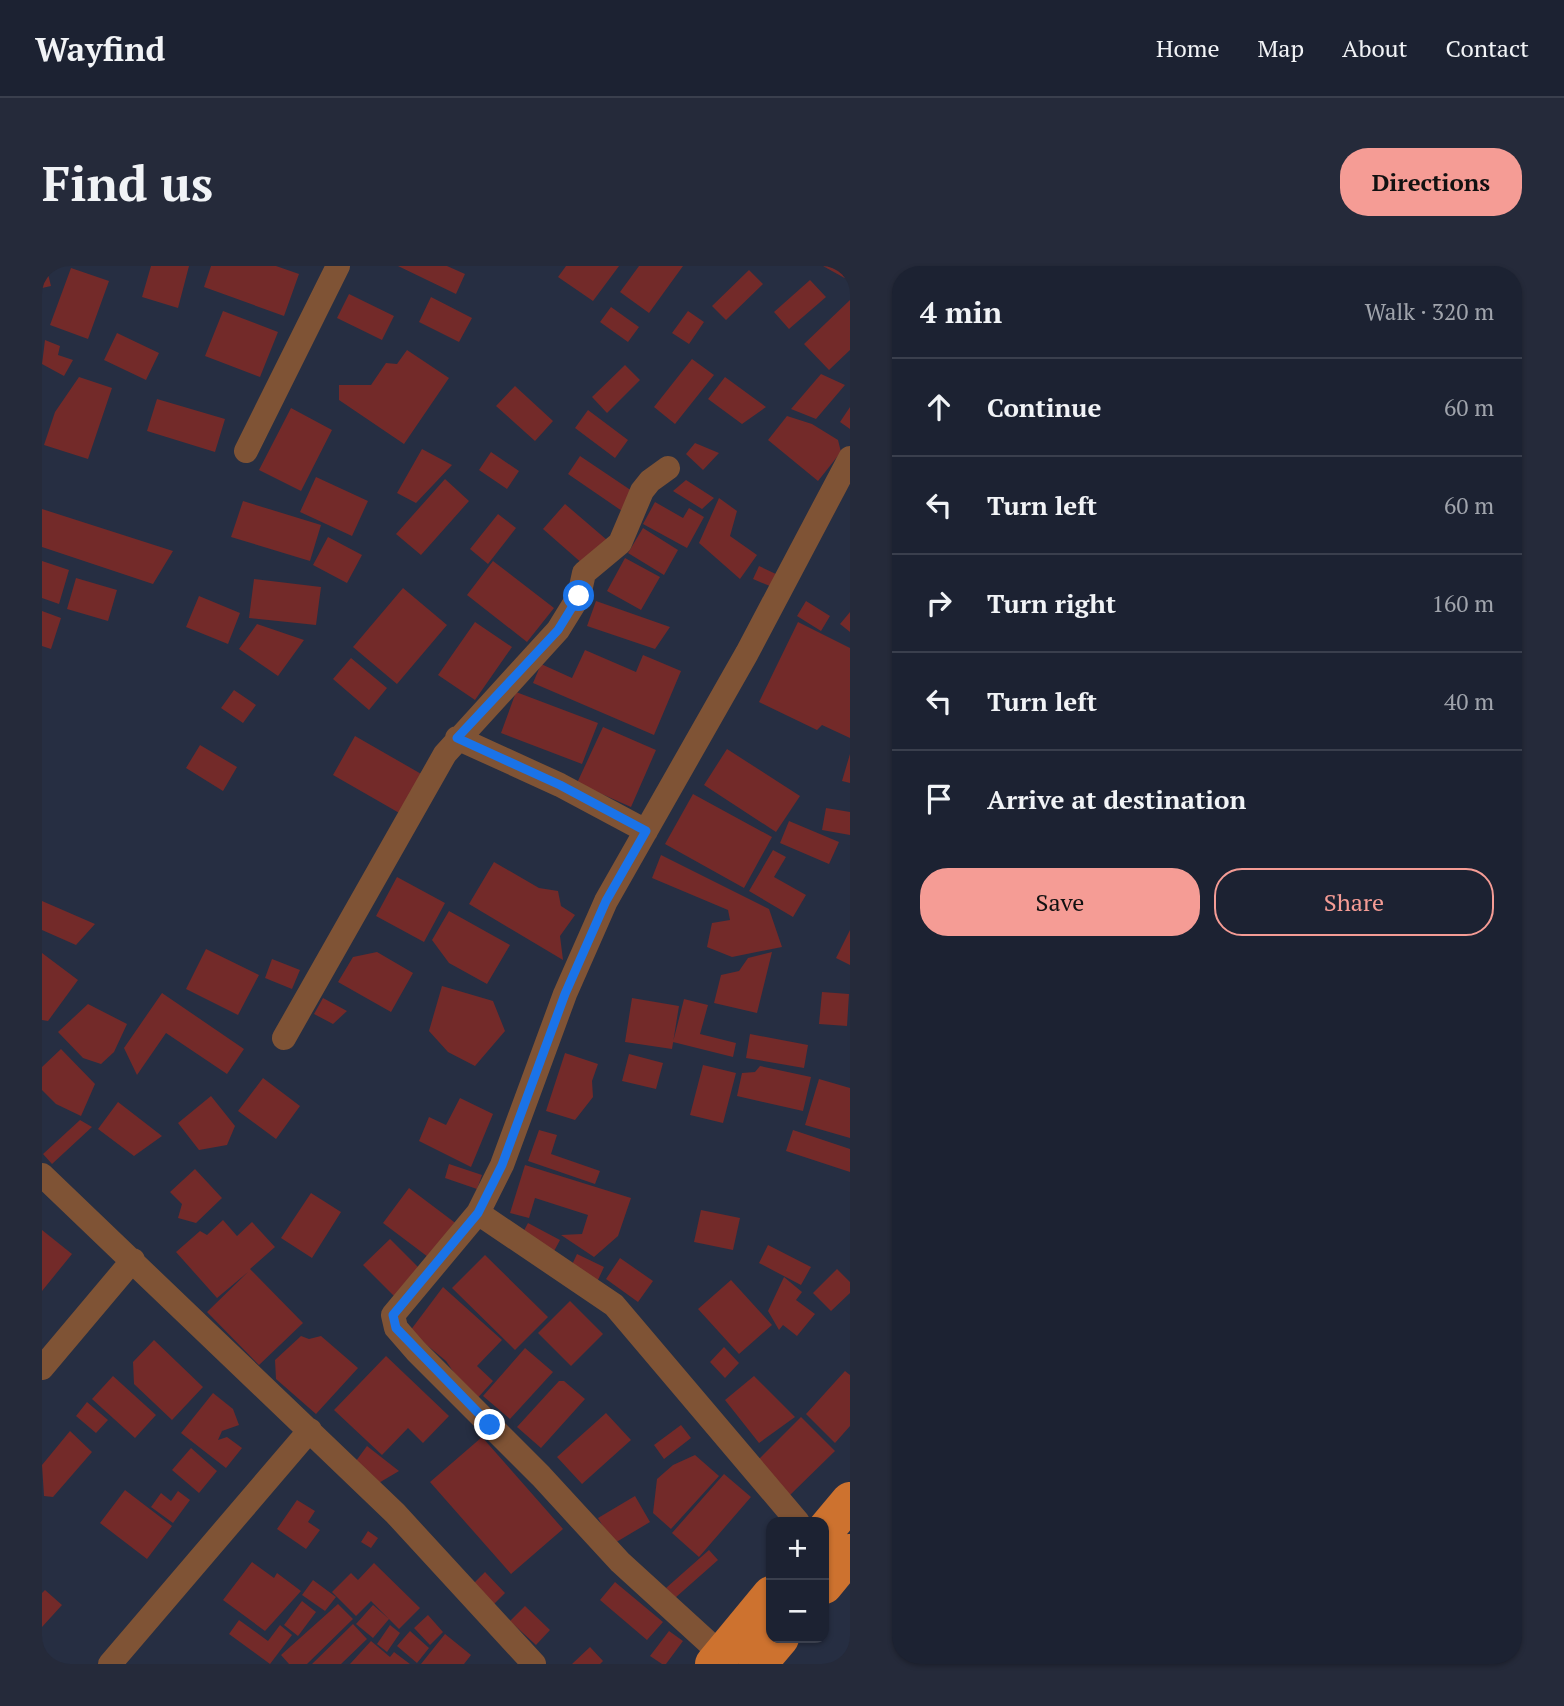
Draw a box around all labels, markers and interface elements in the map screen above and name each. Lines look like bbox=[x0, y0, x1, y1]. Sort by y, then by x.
text: Wayfind bbox=[35, 27, 165, 70]
text: Home bbox=[1156, 32, 1220, 64]
text: Map bbox=[1258, 32, 1304, 64]
text: About bbox=[1342, 32, 1408, 64]
text: Contact bbox=[1446, 32, 1529, 64]
button: Directions bbox=[1340, 148, 1522, 216]
text: Find us bbox=[42, 150, 213, 215]
text: 4 min bbox=[920, 292, 1002, 332]
text: Walk · 320 m bbox=[1365, 296, 1494, 327]
icon: ahead bbox=[920, 388, 958, 426]
text: Continue bbox=[987, 390, 1101, 424]
text: 60 m bbox=[1444, 392, 1494, 423]
icon: left bbox=[920, 486, 958, 524]
text: Turn left bbox=[987, 488, 1097, 522]
text: 60 m bbox=[1444, 490, 1494, 521]
route start bbox=[563, 580, 594, 611]
icon: right bbox=[920, 584, 958, 622]
text: Turn right bbox=[987, 586, 1116, 620]
text: 160 m bbox=[1432, 588, 1494, 619]
icon: left bbox=[920, 682, 958, 720]
text: Turn left bbox=[987, 684, 1097, 718]
text: 40 m bbox=[1444, 686, 1494, 717]
icon: arrive bbox=[920, 780, 958, 818]
text: Arrive at destination bbox=[987, 782, 1246, 816]
button: Save bbox=[920, 868, 1200, 936]
button: Share bbox=[1214, 868, 1494, 936]
route end bbox=[474, 1409, 505, 1440]
map controls bbox=[766, 1517, 829, 1643]
button: + bbox=[766, 1517, 829, 1580]
button: − bbox=[766, 1580, 829, 1643]

